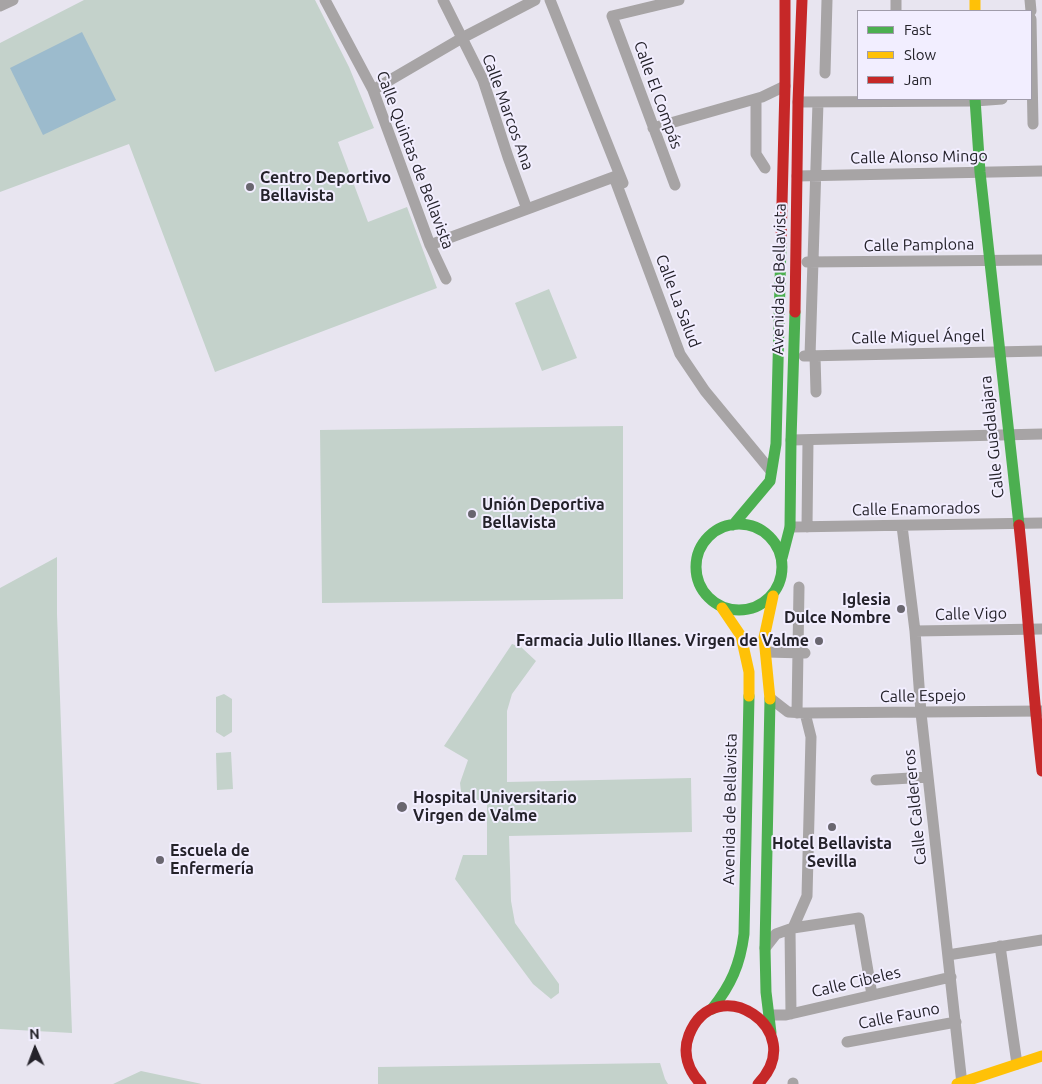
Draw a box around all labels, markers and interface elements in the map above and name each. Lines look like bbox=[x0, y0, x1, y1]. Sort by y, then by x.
legend bbox=[857, 10, 1032, 100]
text: Fast bbox=[904, 21, 931, 38]
street label: Calle El Compás bbox=[630, 39, 686, 151]
text: Slow bbox=[904, 46, 936, 63]
street label: Calle Marcos Ana bbox=[478, 51, 538, 173]
street label: Calle Quintas de Bellavista bbox=[372, 68, 458, 252]
text: Jam bbox=[904, 71, 932, 88]
street label: Calle Alonso Mingo bbox=[850, 146, 988, 168]
place label: Centro Deportivo Bellavista bbox=[260, 168, 391, 206]
marker: Centro Deportivo Bellavista bbox=[244, 181, 256, 193]
street label: Avenida de Bellavista bbox=[768, 203, 790, 355]
street label: Calle Pamplona bbox=[864, 234, 974, 256]
street label: Calle La Salud bbox=[651, 252, 705, 350]
street label: Calle Miguel Ángel bbox=[851, 326, 985, 348]
street label: Calle Guadalajara bbox=[976, 375, 1008, 499]
place label: Unión Deportiva Bellavista bbox=[482, 495, 605, 533]
street label: Calle Enamorados bbox=[852, 498, 980, 520]
marker: Unión Deportiva Bellavista bbox=[466, 508, 478, 520]
place label: Iglesia Dulce Nombre bbox=[784, 590, 891, 628]
marker: Iglesia Dulce Nombre bbox=[895, 603, 907, 615]
street label: Calle Vigo bbox=[935, 604, 1007, 624]
place label: Farmacia Julio Illanes. Virgen de Valme bbox=[516, 631, 809, 651]
marker: Farmacia Julio Illanes. Virgen de Valme bbox=[813, 635, 825, 647]
street label: Calle Espejo bbox=[880, 686, 966, 706]
street label: Avenida de Bellavista bbox=[719, 733, 741, 885]
street label: Calle Caldereros bbox=[899, 748, 931, 866]
place label: Hospital Universitario Virgen de Valme bbox=[413, 788, 577, 826]
marker: Hospital Universitario Virgen de Valme bbox=[395, 800, 409, 814]
marker: Hotel Bellavista Sevilla bbox=[826, 821, 838, 833]
place label: Hotel Bellavista Sevilla bbox=[772, 834, 892, 872]
place label: Escuela de Enfermería bbox=[170, 841, 254, 879]
marker: Escuela de Enfermería bbox=[154, 854, 166, 866]
street label: Calle Cibeles bbox=[810, 962, 902, 1002]
street label: Calle Fauno bbox=[857, 999, 941, 1033]
north arrow bbox=[10, 1024, 60, 1074]
text: N bbox=[29, 1026, 40, 1042]

